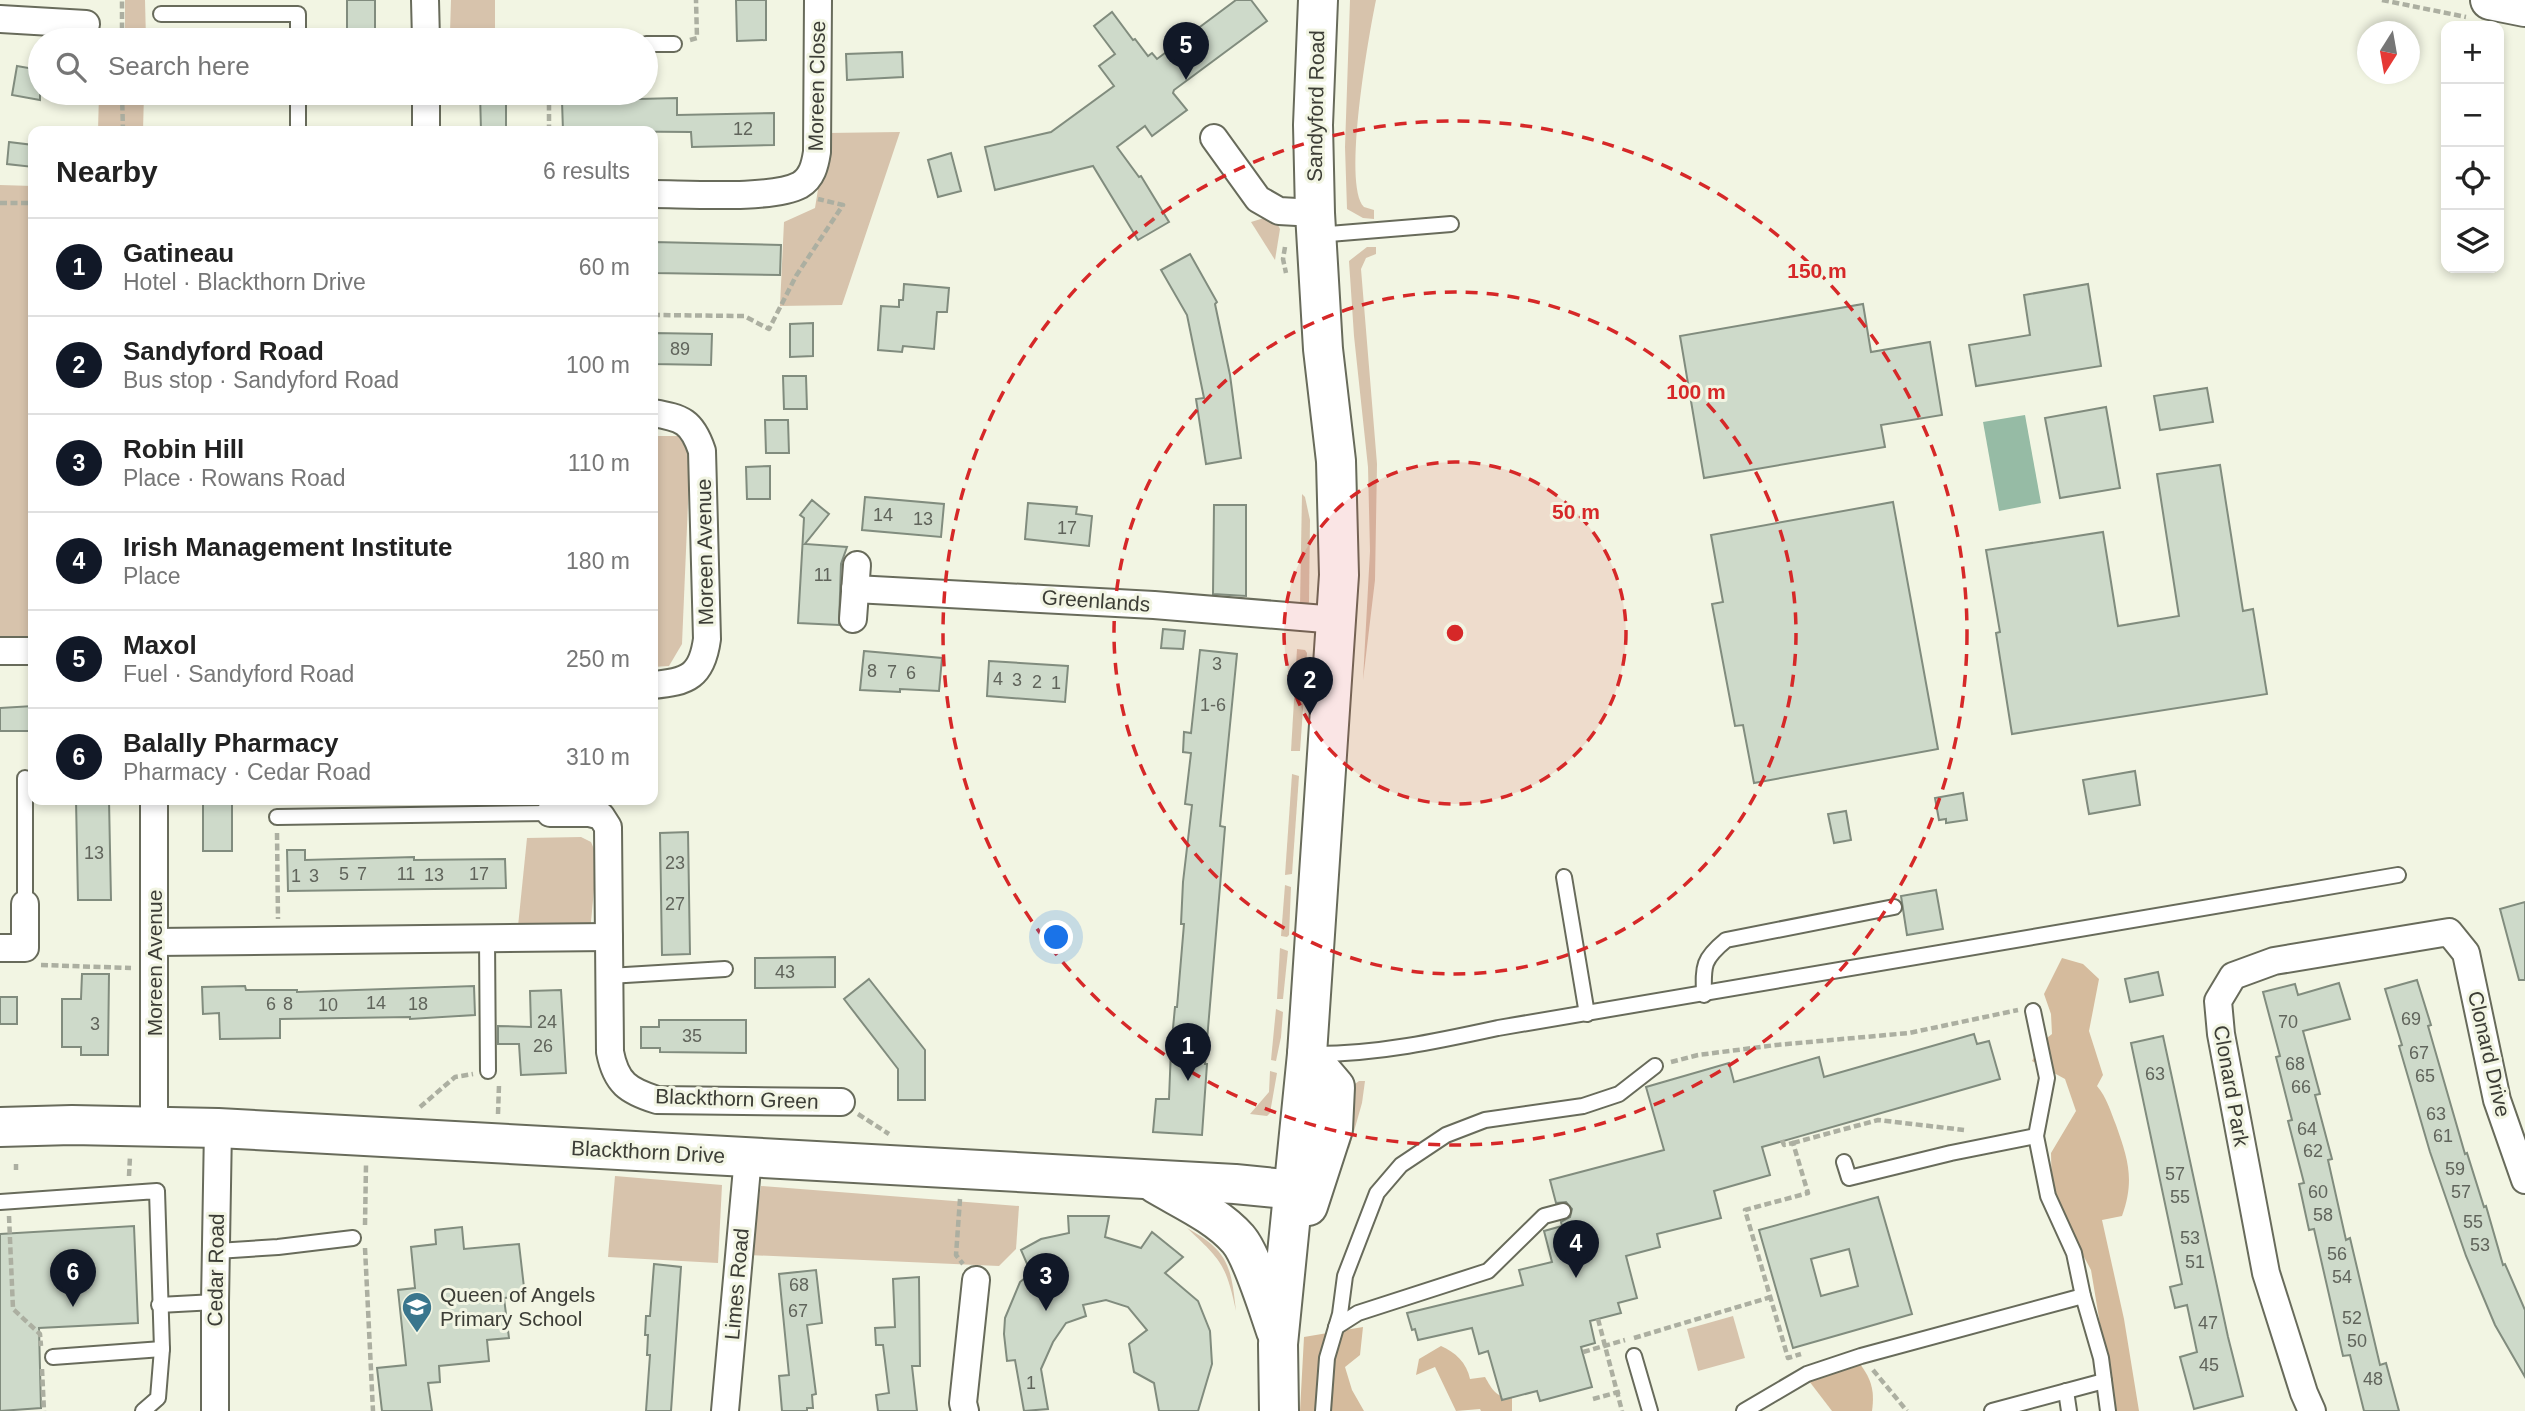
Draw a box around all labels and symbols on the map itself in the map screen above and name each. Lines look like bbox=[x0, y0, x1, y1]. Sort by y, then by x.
street label: Moreen Close bbox=[804, 20, 829, 152]
north arrow bbox=[2357, 21, 2420, 84]
pin: 5 bbox=[1163, 22, 1209, 80]
street label: Sandyford Road bbox=[1303, 30, 1328, 182]
house number: 12 bbox=[733, 119, 753, 139]
text: 150 m bbox=[1787, 259, 1847, 282]
house number: 89 bbox=[670, 339, 690, 359]
text: 100 m bbox=[1666, 380, 1726, 403]
street label: Moreen Avenue bbox=[692, 478, 717, 626]
text: 50 m bbox=[1552, 500, 1600, 523]
house number: 14 bbox=[873, 505, 893, 525]
house number: 13 bbox=[913, 509, 933, 529]
house number: 17 bbox=[1057, 518, 1077, 538]
house number: 11 bbox=[814, 565, 832, 585]
street label: Greenlands bbox=[1041, 585, 1151, 616]
centre of rings bbox=[1443, 621, 1467, 645]
house number: 3 bbox=[1212, 654, 1222, 674]
pin: 2 bbox=[1287, 657, 1333, 715]
house number: 8 bbox=[867, 661, 877, 681]
house number: 7 bbox=[887, 662, 897, 682]
house number: 6 bbox=[906, 663, 916, 683]
house number: 4 bbox=[993, 669, 1003, 689]
house number: 3 bbox=[1012, 670, 1022, 690]
house number: 2 bbox=[1032, 672, 1042, 692]
house number: 1 bbox=[1051, 673, 1061, 693]
house number: 1-6 bbox=[1200, 695, 1226, 715]
house number: 13 bbox=[84, 843, 104, 863]
house number: 23 bbox=[665, 853, 685, 873]
house number: 5 bbox=[339, 864, 349, 884]
house number: 7 bbox=[357, 864, 367, 884]
house number: 11 bbox=[397, 864, 415, 884]
house number: 17 bbox=[469, 864, 489, 884]
house number: 13 bbox=[424, 865, 444, 885]
house number: 1 bbox=[291, 866, 301, 886]
house number: 3 bbox=[309, 866, 319, 886]
street label: Moreen Avenue bbox=[143, 890, 166, 1036]
house number: 27 bbox=[665, 894, 685, 914]
your location bbox=[1039, 920, 1073, 954]
house number: 43 bbox=[775, 962, 795, 982]
street label: Clonard Drive bbox=[2464, 989, 2515, 1119]
house number: 14 bbox=[366, 993, 386, 1013]
house number: 6 bbox=[266, 994, 276, 1014]
house number: 8 bbox=[283, 994, 293, 1014]
house number: 18 bbox=[408, 994, 428, 1014]
house number: 10 bbox=[318, 995, 338, 1015]
house number: 69 bbox=[2401, 1009, 2421, 1029]
house number: 24 bbox=[537, 1012, 557, 1032]
house number: 70 bbox=[2278, 1012, 2298, 1032]
house number: 3 bbox=[90, 1014, 100, 1034]
pin: 1 bbox=[1165, 1023, 1211, 1081]
street label: Clonard Park bbox=[2210, 1024, 2254, 1149]
house number: 35 bbox=[682, 1026, 702, 1046]
house number: 26 bbox=[533, 1036, 553, 1056]
house number: 67 bbox=[2409, 1043, 2429, 1063]
house number: 68 bbox=[2285, 1054, 2305, 1074]
house number: 63 bbox=[2145, 1064, 2165, 1084]
house number: 65 bbox=[2415, 1066, 2435, 1086]
house number: 66 bbox=[2291, 1077, 2311, 1097]
street label: Blackthorn Green bbox=[655, 1084, 819, 1113]
house number: 63 bbox=[2426, 1104, 2446, 1124]
house number: 64 bbox=[2297, 1119, 2317, 1139]
house number: 61 bbox=[2433, 1126, 2453, 1146]
street label: Blackthorn Drive bbox=[570, 1136, 726, 1167]
house number: 62 bbox=[2303, 1141, 2323, 1161]
house number: 59 bbox=[2445, 1159, 2465, 1179]
house number: 57 bbox=[2165, 1164, 2185, 1184]
house number: 60 bbox=[2308, 1182, 2328, 1202]
house number: 57 bbox=[2451, 1182, 2471, 1202]
house number: 55 bbox=[2170, 1187, 2190, 1207]
house number: 58 bbox=[2313, 1205, 2333, 1225]
house number: 55 bbox=[2463, 1212, 2483, 1232]
street label: Cedar Road bbox=[203, 1213, 228, 1327]
pin: 4 bbox=[1553, 1220, 1599, 1278]
street label: Limes Road bbox=[720, 1227, 753, 1341]
house number: 53 bbox=[2180, 1228, 2200, 1248]
house number: 53 bbox=[2470, 1235, 2490, 1255]
house number: 56 bbox=[2327, 1244, 2347, 1264]
pin: 6 bbox=[50, 1249, 96, 1307]
house number: 51 bbox=[2185, 1252, 2205, 1272]
pin: 3 bbox=[1023, 1253, 1069, 1311]
house number: 54 bbox=[2332, 1267, 2352, 1287]
house number: 68 bbox=[789, 1275, 809, 1295]
place label: Queen of Angels Primary School bbox=[440, 1283, 595, 1330]
school or university icon: Queen of Angels Primary School bbox=[400, 1290, 434, 1334]
house number: 67 bbox=[788, 1301, 808, 1321]
house number: 52 bbox=[2342, 1308, 2362, 1328]
house number: 47 bbox=[2198, 1313, 2218, 1333]
house number: 50 bbox=[2347, 1331, 2367, 1351]
house number: 45 bbox=[2199, 1355, 2219, 1375]
house number: 48 bbox=[2363, 1369, 2383, 1389]
house number: 1 bbox=[1026, 1373, 1036, 1393]

